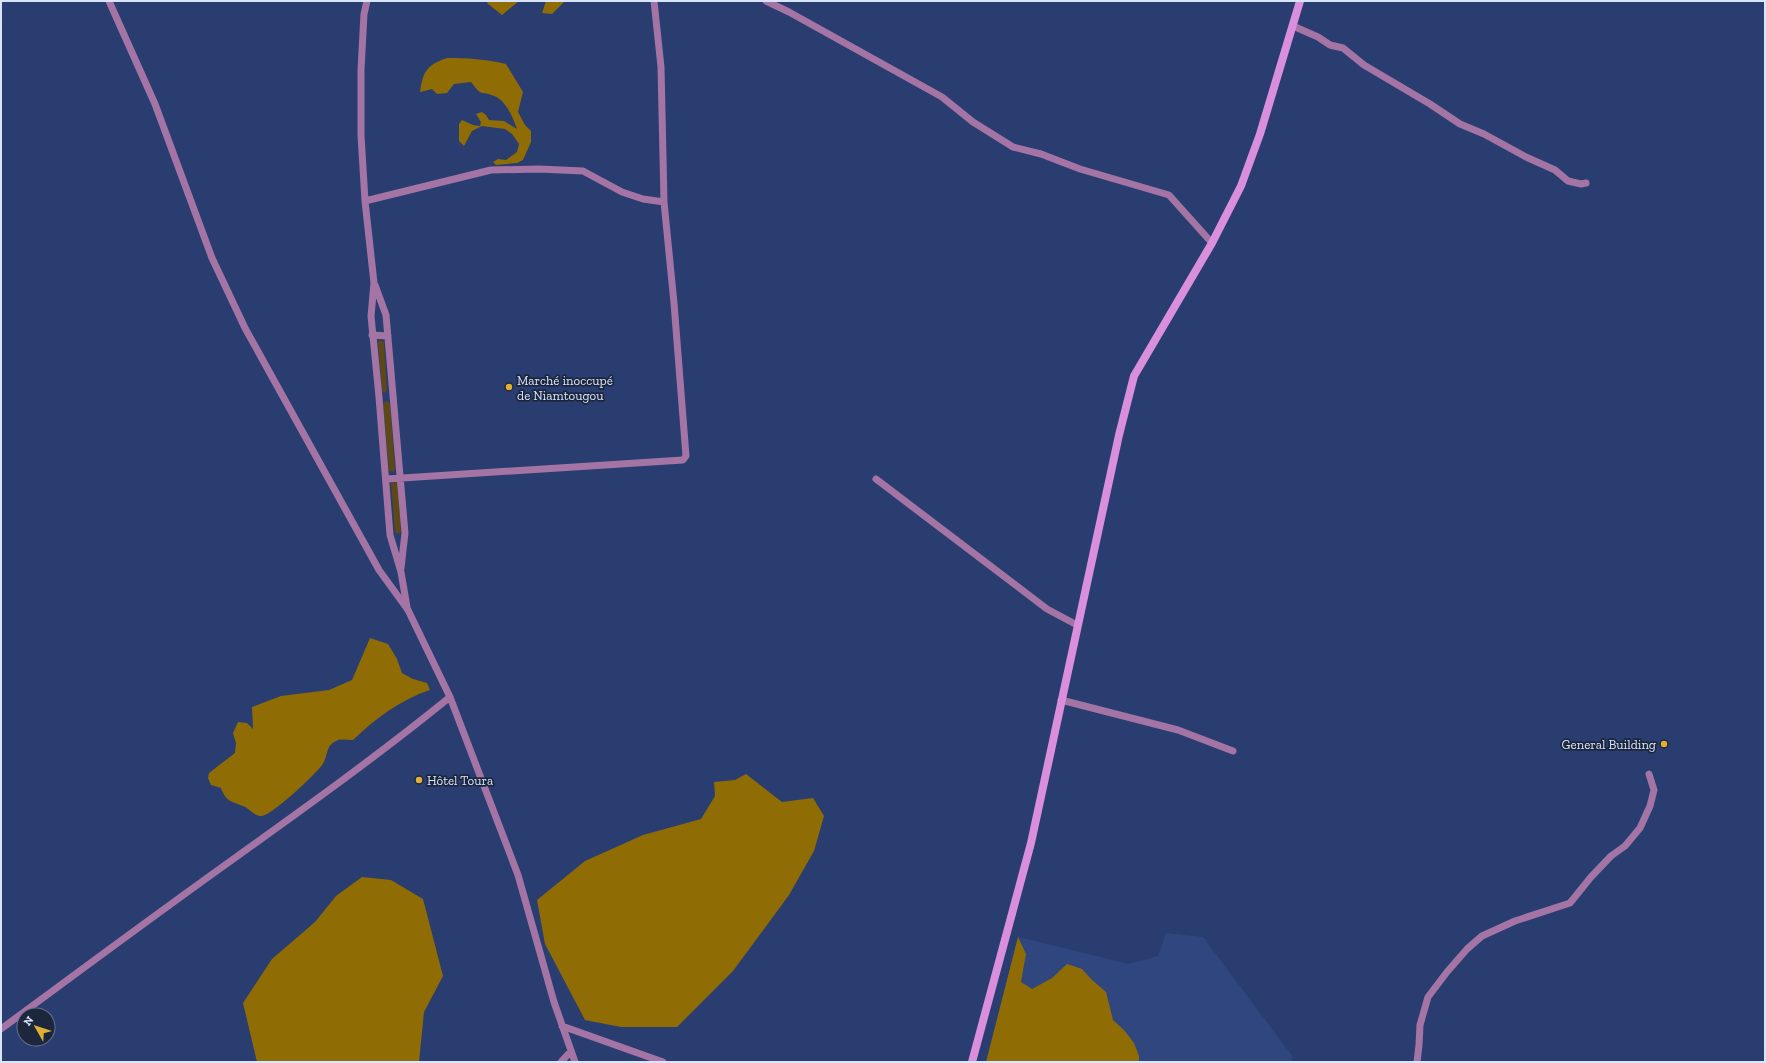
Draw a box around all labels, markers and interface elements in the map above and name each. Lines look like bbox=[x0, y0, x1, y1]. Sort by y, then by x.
place label: Marché inoccupé de Niamtougou bbox=[517, 373, 613, 403]
marker: Marché inoccupé de Niamtougou bbox=[504, 382, 514, 392]
place label: General Building bbox=[1562, 737, 1656, 752]
marker: General Building bbox=[1659, 739, 1669, 749]
place label: Hôtel Toura bbox=[427, 773, 494, 788]
marker: Hôtel Toura bbox=[414, 775, 424, 785]
north arrow bbox=[16, 1007, 56, 1047]
text: N bbox=[21, 1013, 37, 1028]

